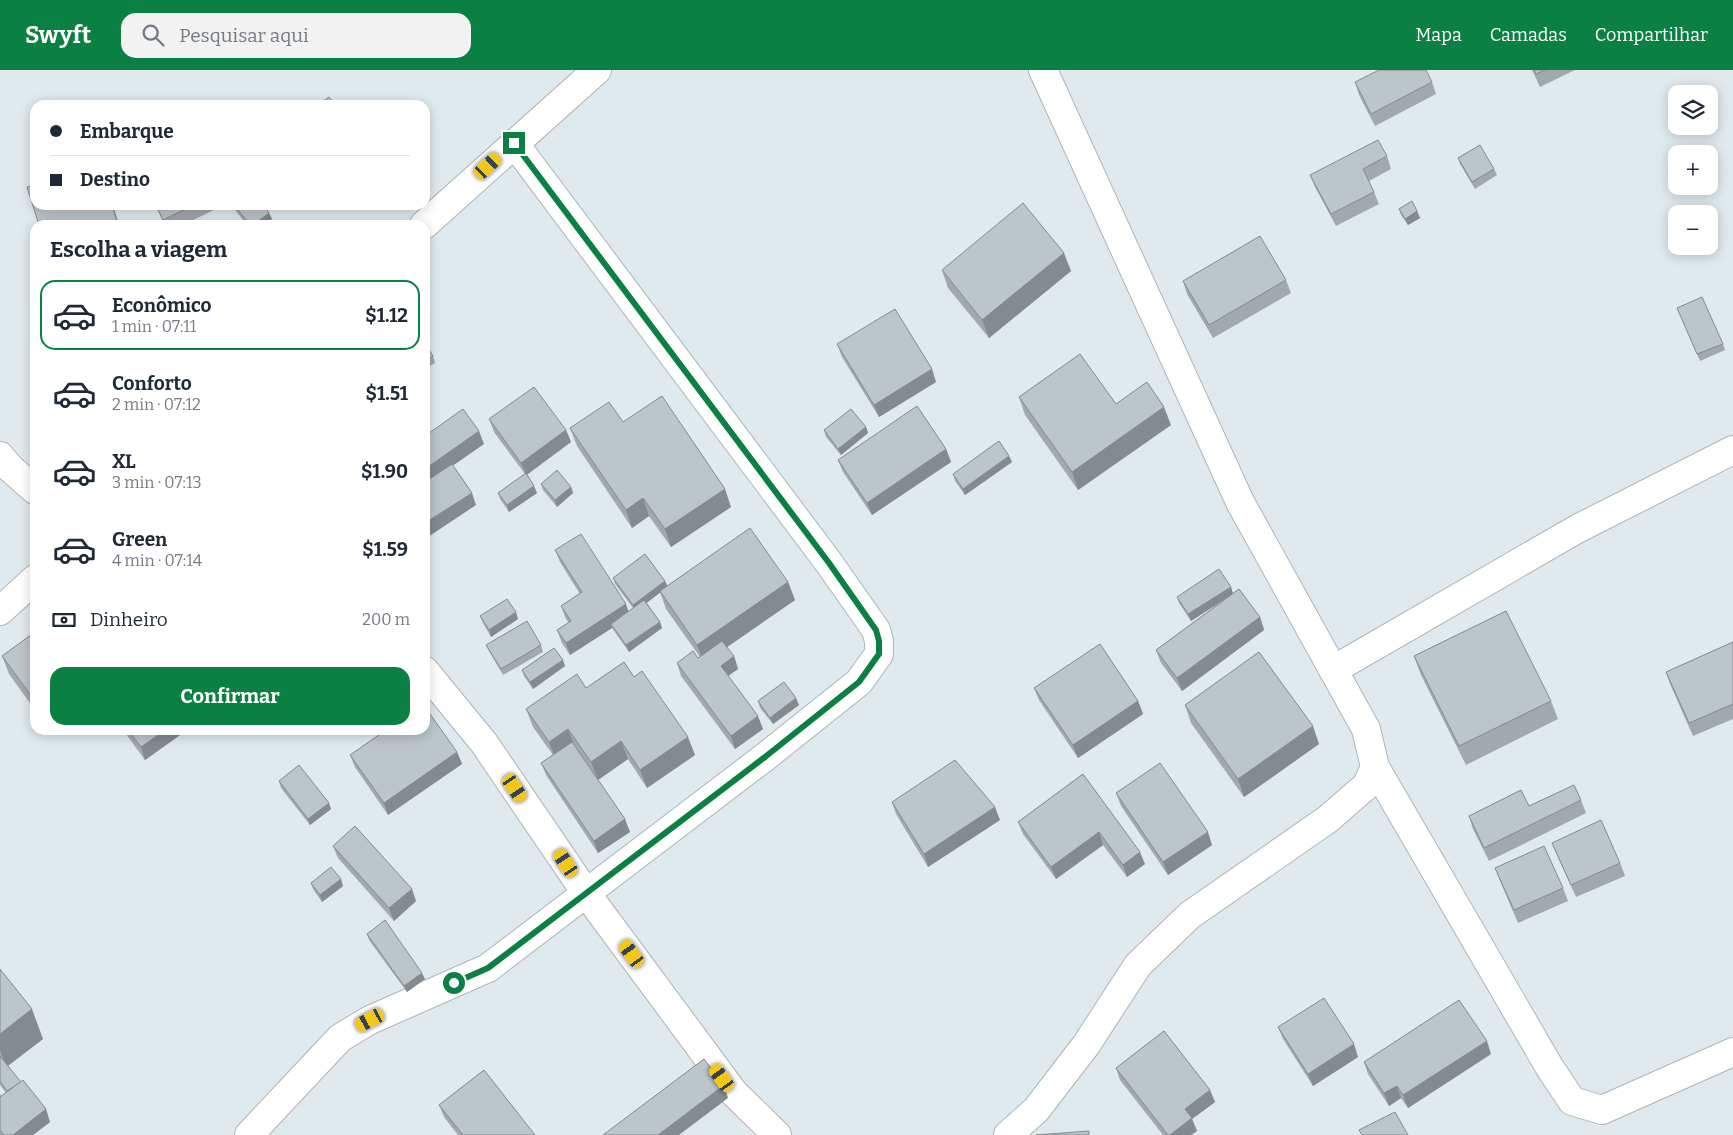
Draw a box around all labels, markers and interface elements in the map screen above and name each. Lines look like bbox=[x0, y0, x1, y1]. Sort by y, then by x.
search box bbox=[121, 13, 471, 58]
text: Swyft bbox=[25, 21, 91, 49]
icon: search bbox=[139, 21, 167, 49]
text: Pesquisar aqui bbox=[179, 24, 309, 47]
text: Mapa bbox=[1416, 24, 1462, 46]
text: Camadas bbox=[1490, 24, 1567, 46]
text: Compartilhar bbox=[1595, 24, 1708, 46]
map controls bbox=[1668, 85, 1718, 255]
button: layers bbox=[1668, 85, 1718, 135]
text: Embarque bbox=[80, 120, 174, 143]
route end bbox=[503, 132, 525, 154]
button: + bbox=[1668, 145, 1718, 195]
car bbox=[471, 150, 504, 182]
text: Destino bbox=[80, 168, 150, 191]
button: − bbox=[1668, 205, 1718, 255]
text: Escolha a viagem bbox=[50, 236, 227, 263]
icon: car bbox=[52, 293, 97, 338]
text: Econômico bbox=[112, 294, 212, 317]
text: $1.12 bbox=[365, 304, 408, 327]
text: 1 min · 07:11 bbox=[112, 317, 196, 336]
icon: car bbox=[52, 371, 97, 416]
text: Conforto bbox=[112, 372, 192, 395]
text: $1.51 bbox=[365, 382, 408, 405]
text: 2 min · 07:12 bbox=[112, 395, 201, 414]
icon: car bbox=[52, 449, 97, 494]
text: XL bbox=[112, 450, 136, 473]
text: $1.90 bbox=[361, 460, 408, 483]
text: 3 min · 07:13 bbox=[112, 473, 202, 492]
icon: car bbox=[52, 527, 97, 572]
text: Green bbox=[112, 528, 167, 551]
text: $1.59 bbox=[362, 538, 408, 561]
text: 4 min · 07:14 bbox=[112, 551, 202, 570]
icon: cash bbox=[50, 606, 78, 634]
text: Dinheiro bbox=[90, 608, 168, 631]
text: 200 m bbox=[362, 610, 410, 629]
button: Confirmar bbox=[50, 667, 410, 725]
car bbox=[500, 771, 529, 805]
car bbox=[551, 846, 580, 880]
car bbox=[617, 937, 646, 971]
route start bbox=[443, 972, 465, 994]
car bbox=[353, 1006, 386, 1034]
car bbox=[707, 1061, 736, 1095]

